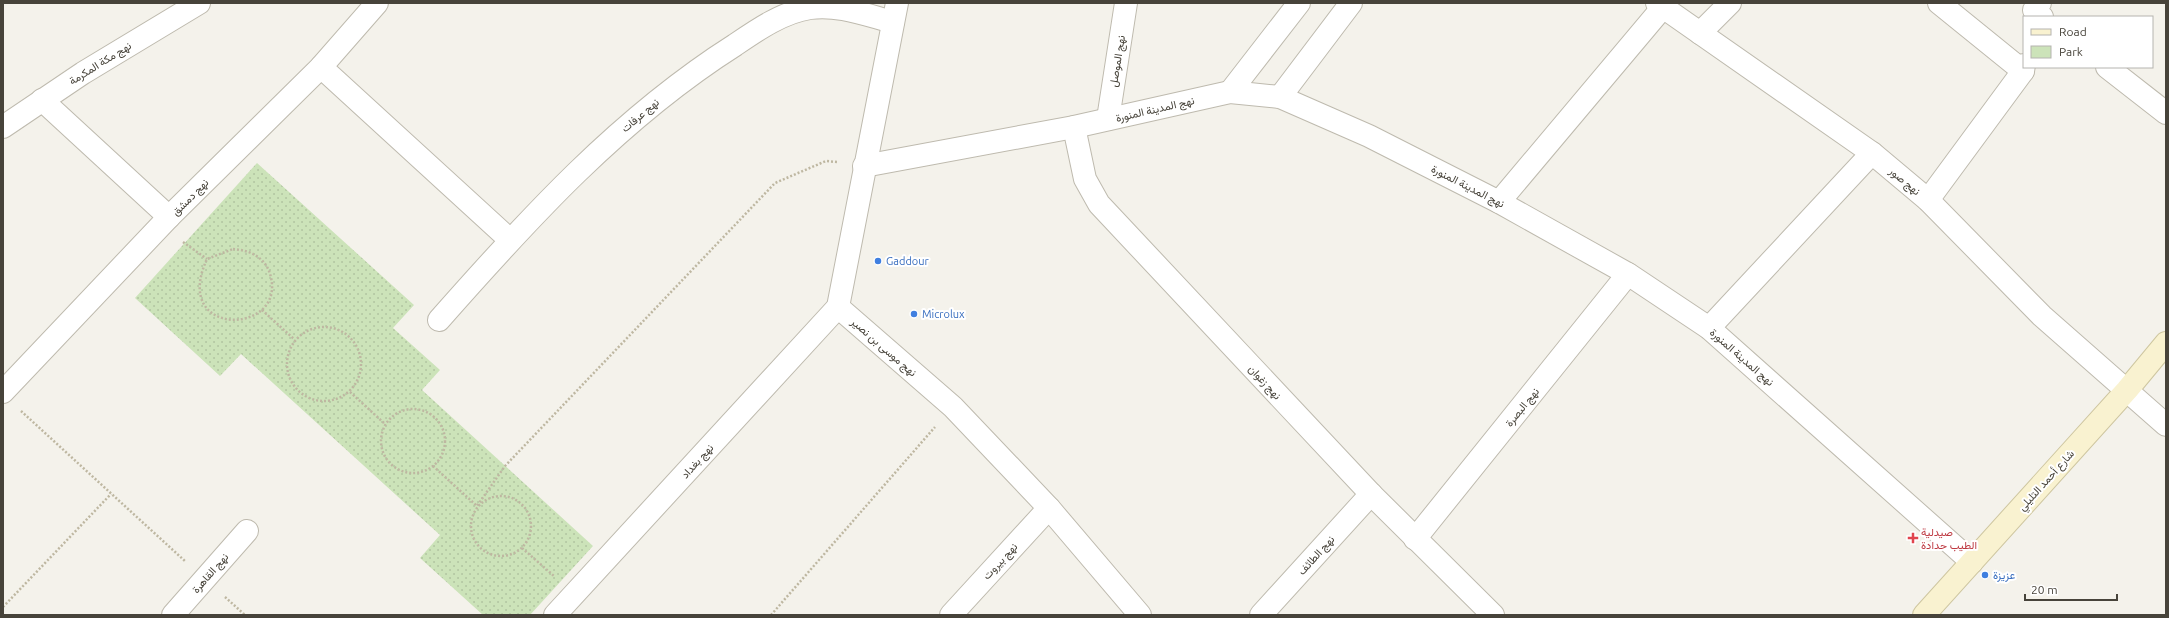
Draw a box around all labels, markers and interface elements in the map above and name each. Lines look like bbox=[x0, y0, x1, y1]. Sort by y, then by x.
legend bbox=[2023, 16, 2153, 68]
text: Road bbox=[2059, 25, 2087, 38]
street label: نهج الموصل bbox=[1107, 34, 1129, 88]
street label: نهج مكة المكرمة bbox=[67, 39, 134, 89]
text: Park bbox=[2059, 45, 2083, 58]
street label: نهج المدينة المنورة bbox=[1114, 94, 1196, 126]
street label: نهج عرفات bbox=[619, 96, 663, 136]
street label: نهج المدينة المنورة bbox=[1428, 162, 1507, 211]
street label: نهج صور bbox=[1885, 164, 1923, 199]
street label: نهج دمشق bbox=[169, 176, 212, 219]
place label: Gaddour bbox=[886, 255, 930, 267]
marker: Gaddour bbox=[873, 256, 883, 266]
place label: Microlux bbox=[922, 308, 965, 320]
marker: Microlux bbox=[909, 309, 919, 319]
street label: نهج موسى بن نصير bbox=[847, 315, 919, 380]
street label: نهج المدينة المنورة bbox=[1706, 326, 1776, 389]
street label: نهج زغوان bbox=[1245, 362, 1284, 403]
street label: نهج البصرة bbox=[1503, 385, 1543, 430]
street label: نهج بغداد bbox=[679, 441, 717, 482]
street label: شارع أحمد التليلي bbox=[2016, 447, 2080, 515]
place label: صيدلية الطيب حدادة bbox=[1921, 526, 1977, 552]
street label: نهج الطائف bbox=[1295, 533, 1338, 578]
marker: صيدلية الطيب حدادة bbox=[1908, 533, 1918, 543]
street label: نهج بيروت bbox=[980, 540, 1021, 583]
street label: نهج القاهرة bbox=[189, 551, 232, 597]
place label: عزيزة bbox=[1993, 569, 2016, 582]
marker: عزيزة bbox=[1980, 570, 1990, 580]
scale bar bbox=[2025, 576, 2117, 602]
text: 20 m bbox=[2031, 583, 2058, 596]

